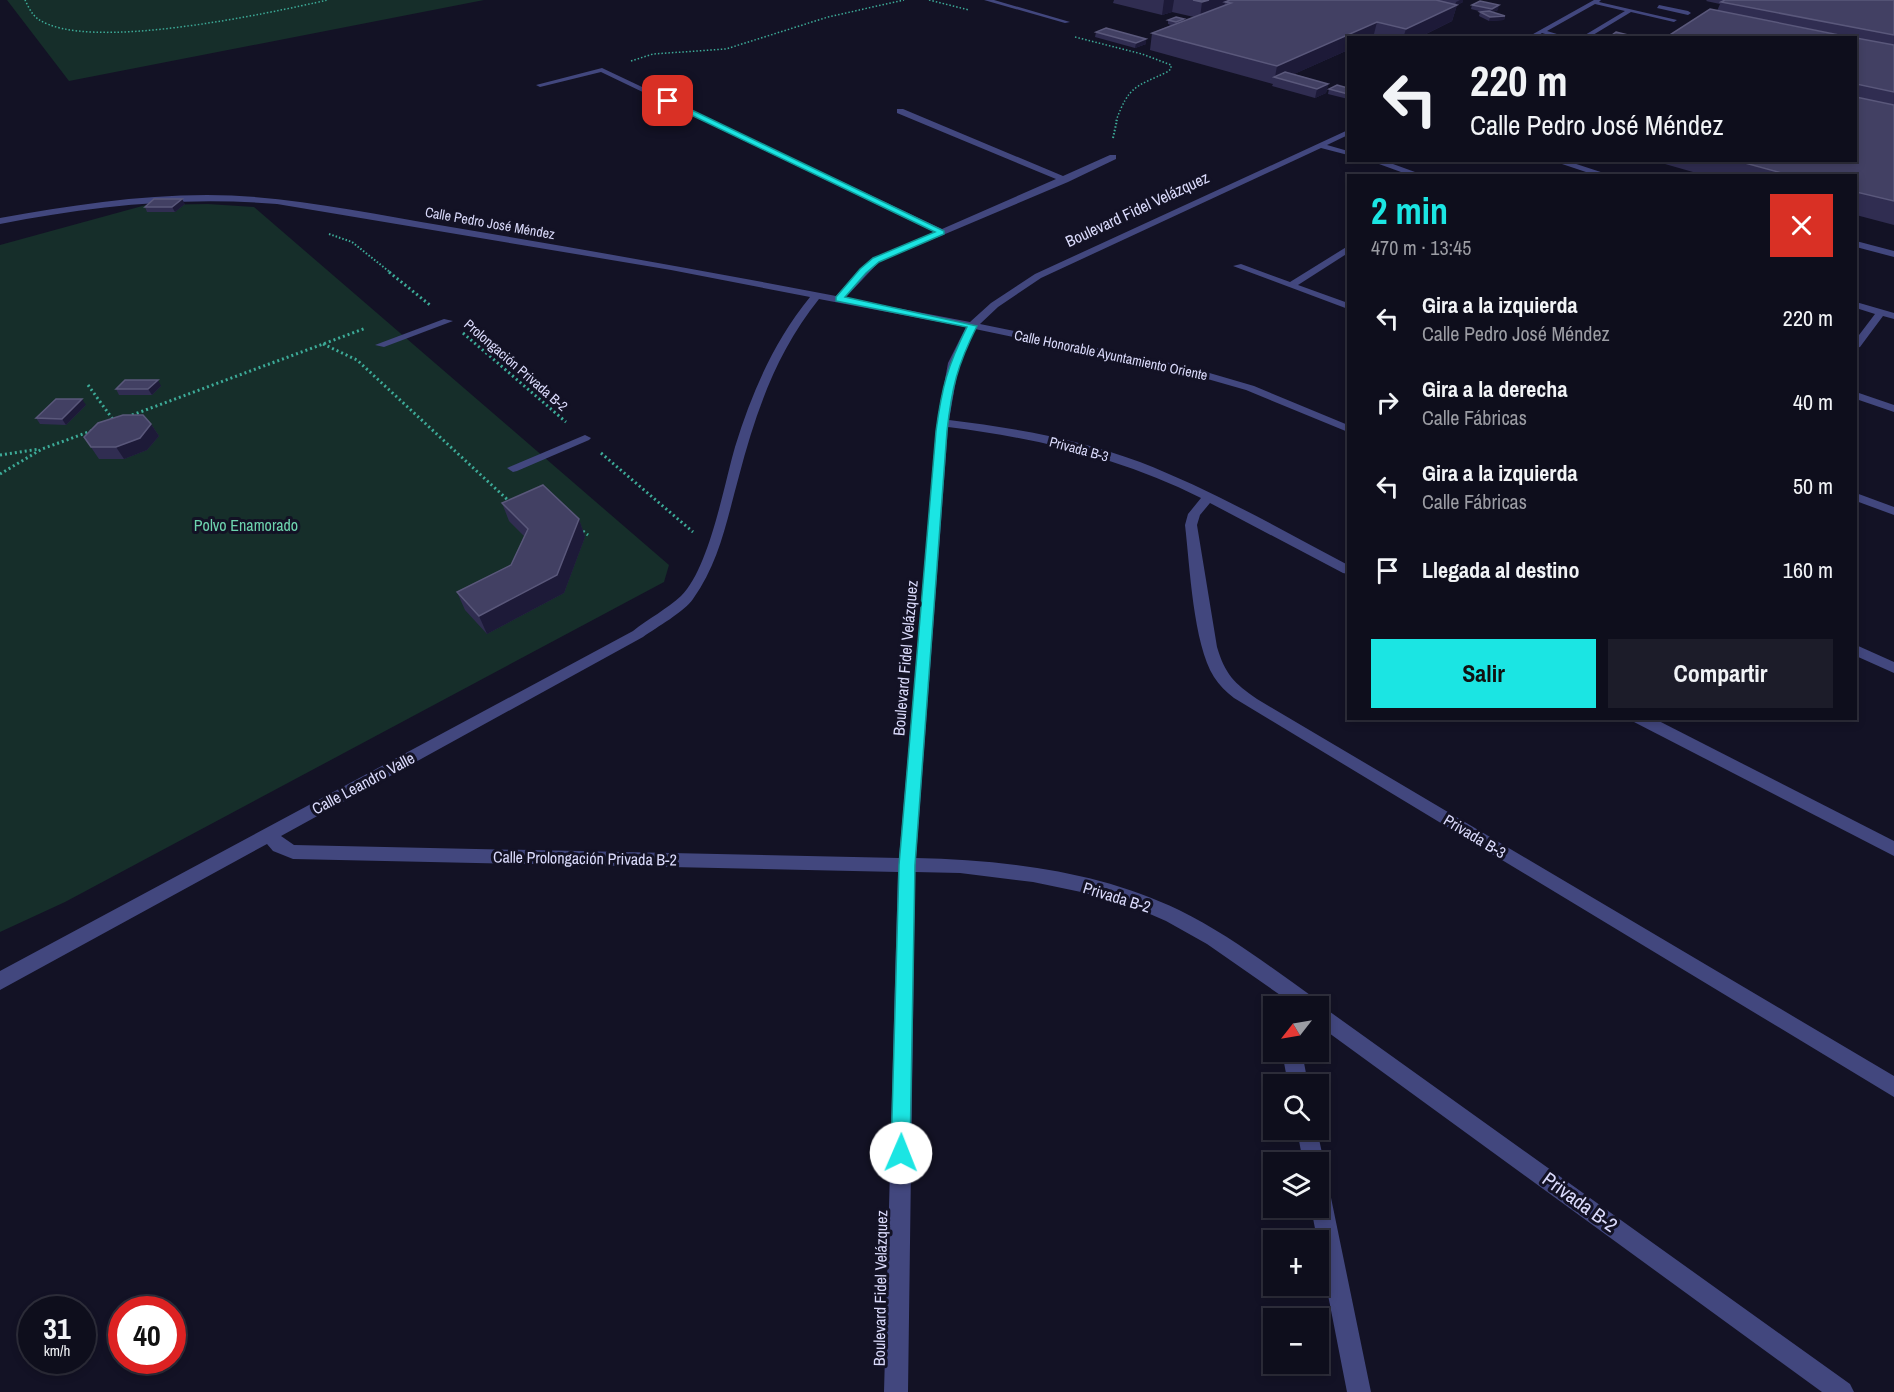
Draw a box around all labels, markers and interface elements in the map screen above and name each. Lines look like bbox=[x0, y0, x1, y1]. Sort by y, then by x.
text: 220 m bbox=[1470, 53, 1568, 109]
icon: left bbox=[1371, 60, 1449, 138]
pin bbox=[642, 75, 693, 126]
icon: arrive bbox=[651, 84, 684, 117]
text: Calle Pedro José Méndez bbox=[1470, 107, 1724, 143]
street label: Boulevard Fidel Velázquez bbox=[1062, 166, 1213, 252]
text: 2 min bbox=[1371, 187, 1448, 235]
button: close bbox=[1770, 194, 1833, 257]
street label: Calle Pedro José Méndez bbox=[424, 203, 557, 243]
text: 470 m · 13:45 bbox=[1371, 234, 1471, 261]
text: Gira a la izquierda bbox=[1422, 290, 1577, 320]
icon: left bbox=[1371, 302, 1404, 335]
text: 220 m bbox=[1783, 303, 1833, 333]
street label: Prolongación Privada B-2 bbox=[460, 315, 572, 415]
text: Calle Pedro José Méndez bbox=[1422, 320, 1610, 347]
street label: Calle Honorable Ayuntamiento Oriente bbox=[1013, 326, 1209, 384]
text: Gira a la derecha bbox=[1422, 374, 1567, 404]
icon: right bbox=[1371, 386, 1404, 419]
text: 40 m bbox=[1793, 387, 1833, 417]
text: Calle Fábricas bbox=[1422, 404, 1527, 431]
street label: Privada B-3 bbox=[1047, 432, 1111, 466]
text: Gira a la izquierda bbox=[1422, 458, 1577, 488]
icon: left bbox=[1371, 470, 1404, 503]
text: 50 m bbox=[1793, 471, 1833, 501]
text: Calle Fábricas bbox=[1422, 488, 1527, 515]
park label: Polvo Enamorado bbox=[194, 514, 298, 536]
icon: arrive bbox=[1371, 554, 1404, 587]
text: Llegada al destino bbox=[1422, 555, 1579, 585]
text: 160 m bbox=[1783, 555, 1833, 585]
street label: Boulevard Fidel Velázquez bbox=[887, 579, 923, 737]
button: Salir bbox=[1371, 639, 1596, 708]
button: Compartir bbox=[1608, 639, 1833, 708]
street label: Calle Leandro Valle bbox=[308, 747, 418, 819]
street label: Privada B-3 bbox=[1440, 809, 1510, 863]
street label: Calle Prolongación Privada B-2 bbox=[493, 845, 677, 871]
street label: Privada B-2 bbox=[1081, 876, 1153, 918]
north arrow bbox=[1263, 996, 1329, 1062]
map controls bbox=[1263, 996, 1329, 1374]
button: search bbox=[1263, 1074, 1329, 1140]
position arrow bbox=[869, 1121, 933, 1185]
button: layers bbox=[1263, 1152, 1329, 1218]
street label: Privada B-2 bbox=[1537, 1165, 1623, 1238]
street label: Boulevard Fidel Velázquez bbox=[868, 1209, 892, 1366]
button: + bbox=[1263, 1230, 1329, 1296]
speed limit sign: 40 bbox=[108, 1296, 186, 1374]
text: 31 bbox=[43, 1308, 71, 1348]
button: − bbox=[1263, 1308, 1329, 1374]
text: km/h bbox=[44, 1340, 70, 1361]

